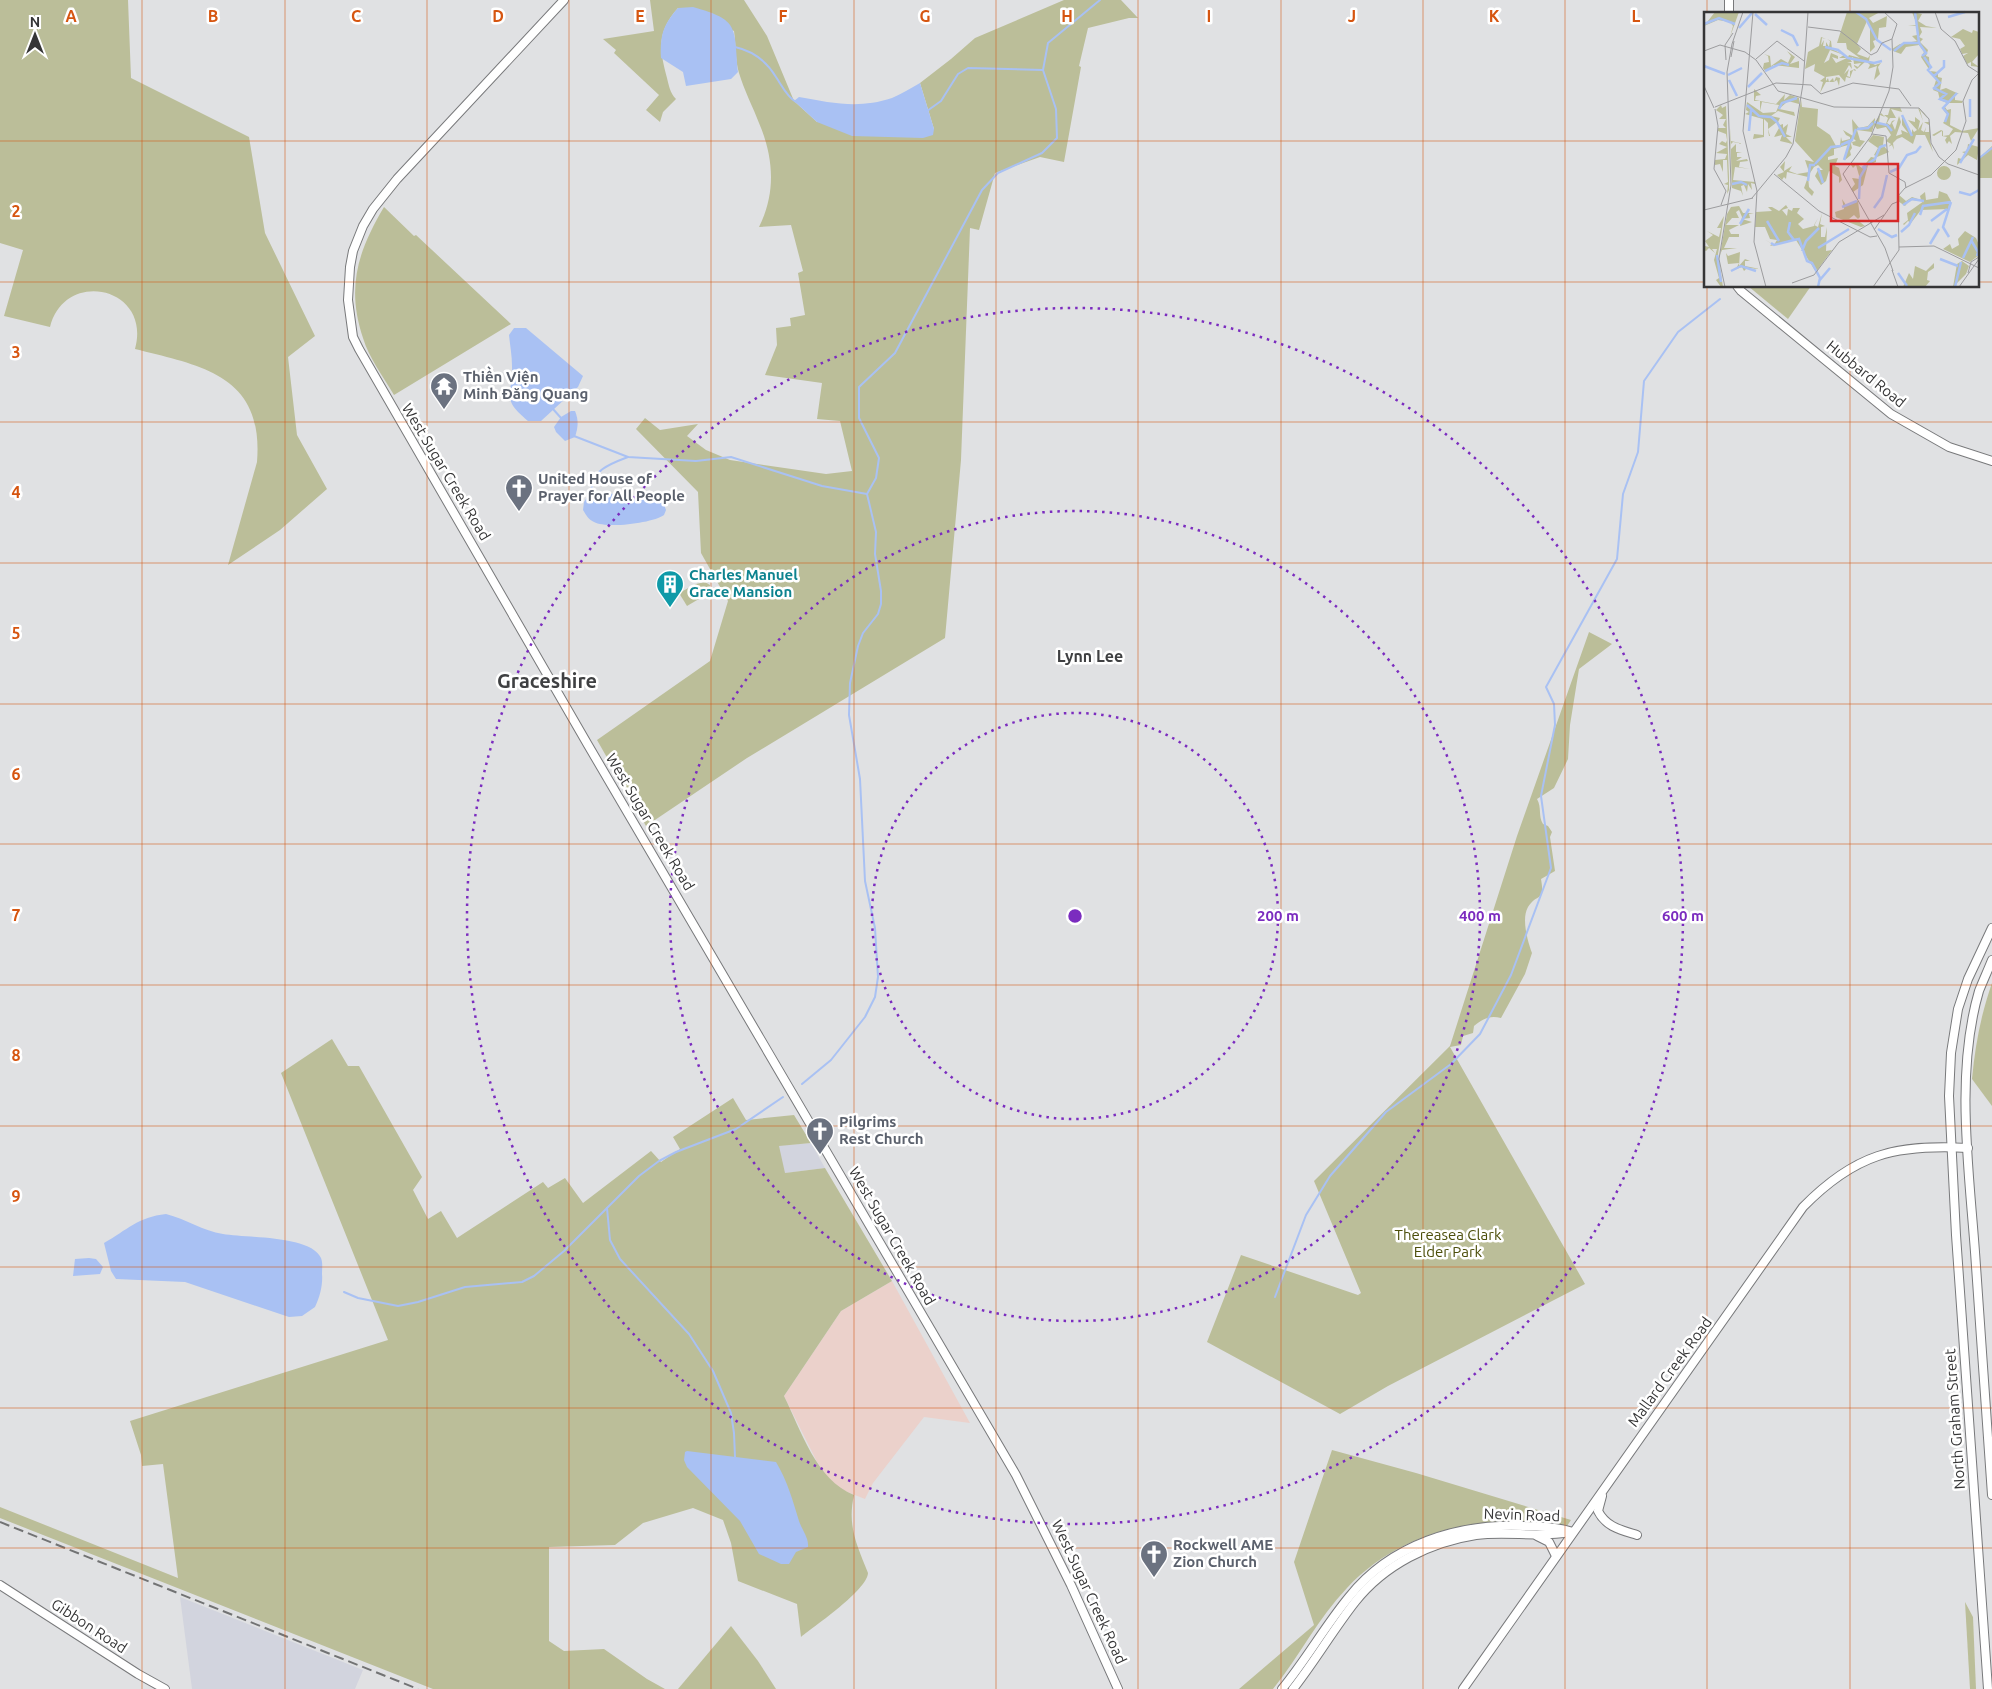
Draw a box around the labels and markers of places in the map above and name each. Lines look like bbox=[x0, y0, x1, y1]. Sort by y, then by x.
place label: Thiền Viện Minh Đăng Quang bbox=[463, 366, 588, 402]
temple icon: Thiền Viện Minh Đăng Quang bbox=[429, 371, 459, 410]
place label: United House of Prayer for All People bbox=[538, 470, 685, 504]
church icon: United House of Prayer for All People bbox=[504, 473, 534, 512]
place label: Charles Manuel Grace Mansion bbox=[689, 566, 798, 600]
building icon: Charles Manuel Grace Mansion bbox=[655, 569, 685, 608]
centre of rings bbox=[1066, 907, 1084, 925]
place label: Pilgrims Rest Church bbox=[839, 1113, 924, 1147]
church icon: Pilgrims Rest Church bbox=[805, 1116, 835, 1155]
place label: Rockwell AME Zion Church bbox=[1173, 1536, 1273, 1570]
church icon: Rockwell AME Zion Church bbox=[1139, 1539, 1169, 1578]

